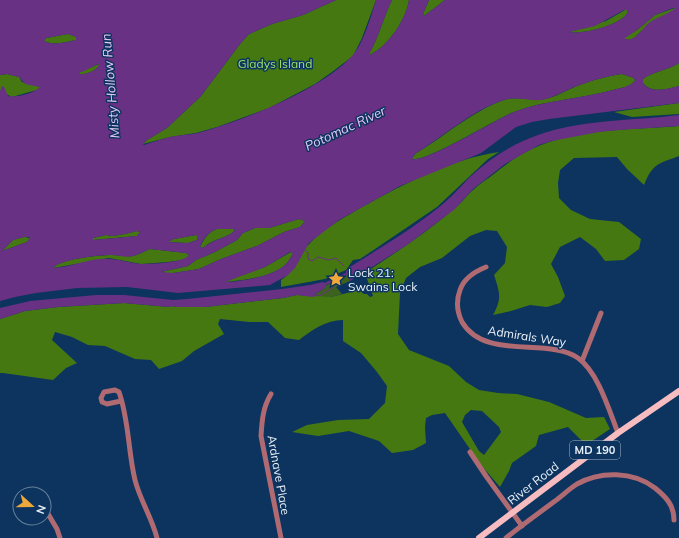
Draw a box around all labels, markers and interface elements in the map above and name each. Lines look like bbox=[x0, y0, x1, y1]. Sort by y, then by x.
water label: Misty Hollow Run bbox=[97, 33, 123, 139]
park label: Gladys Island bbox=[238, 56, 312, 71]
water label: Potomac River bbox=[302, 102, 389, 154]
place label: Lock 21: Swains Lock bbox=[348, 265, 418, 294]
place icon: Lock 21: Swains Lock bbox=[327, 270, 345, 288]
street label: Admirals Way bbox=[487, 322, 568, 350]
street label: Ardnave Place bbox=[265, 434, 293, 516]
road number: MD 190 bbox=[570, 441, 620, 459]
street label: River Road bbox=[504, 458, 562, 508]
north arrow bbox=[12, 486, 52, 526]
text: N bbox=[33, 503, 49, 516]

